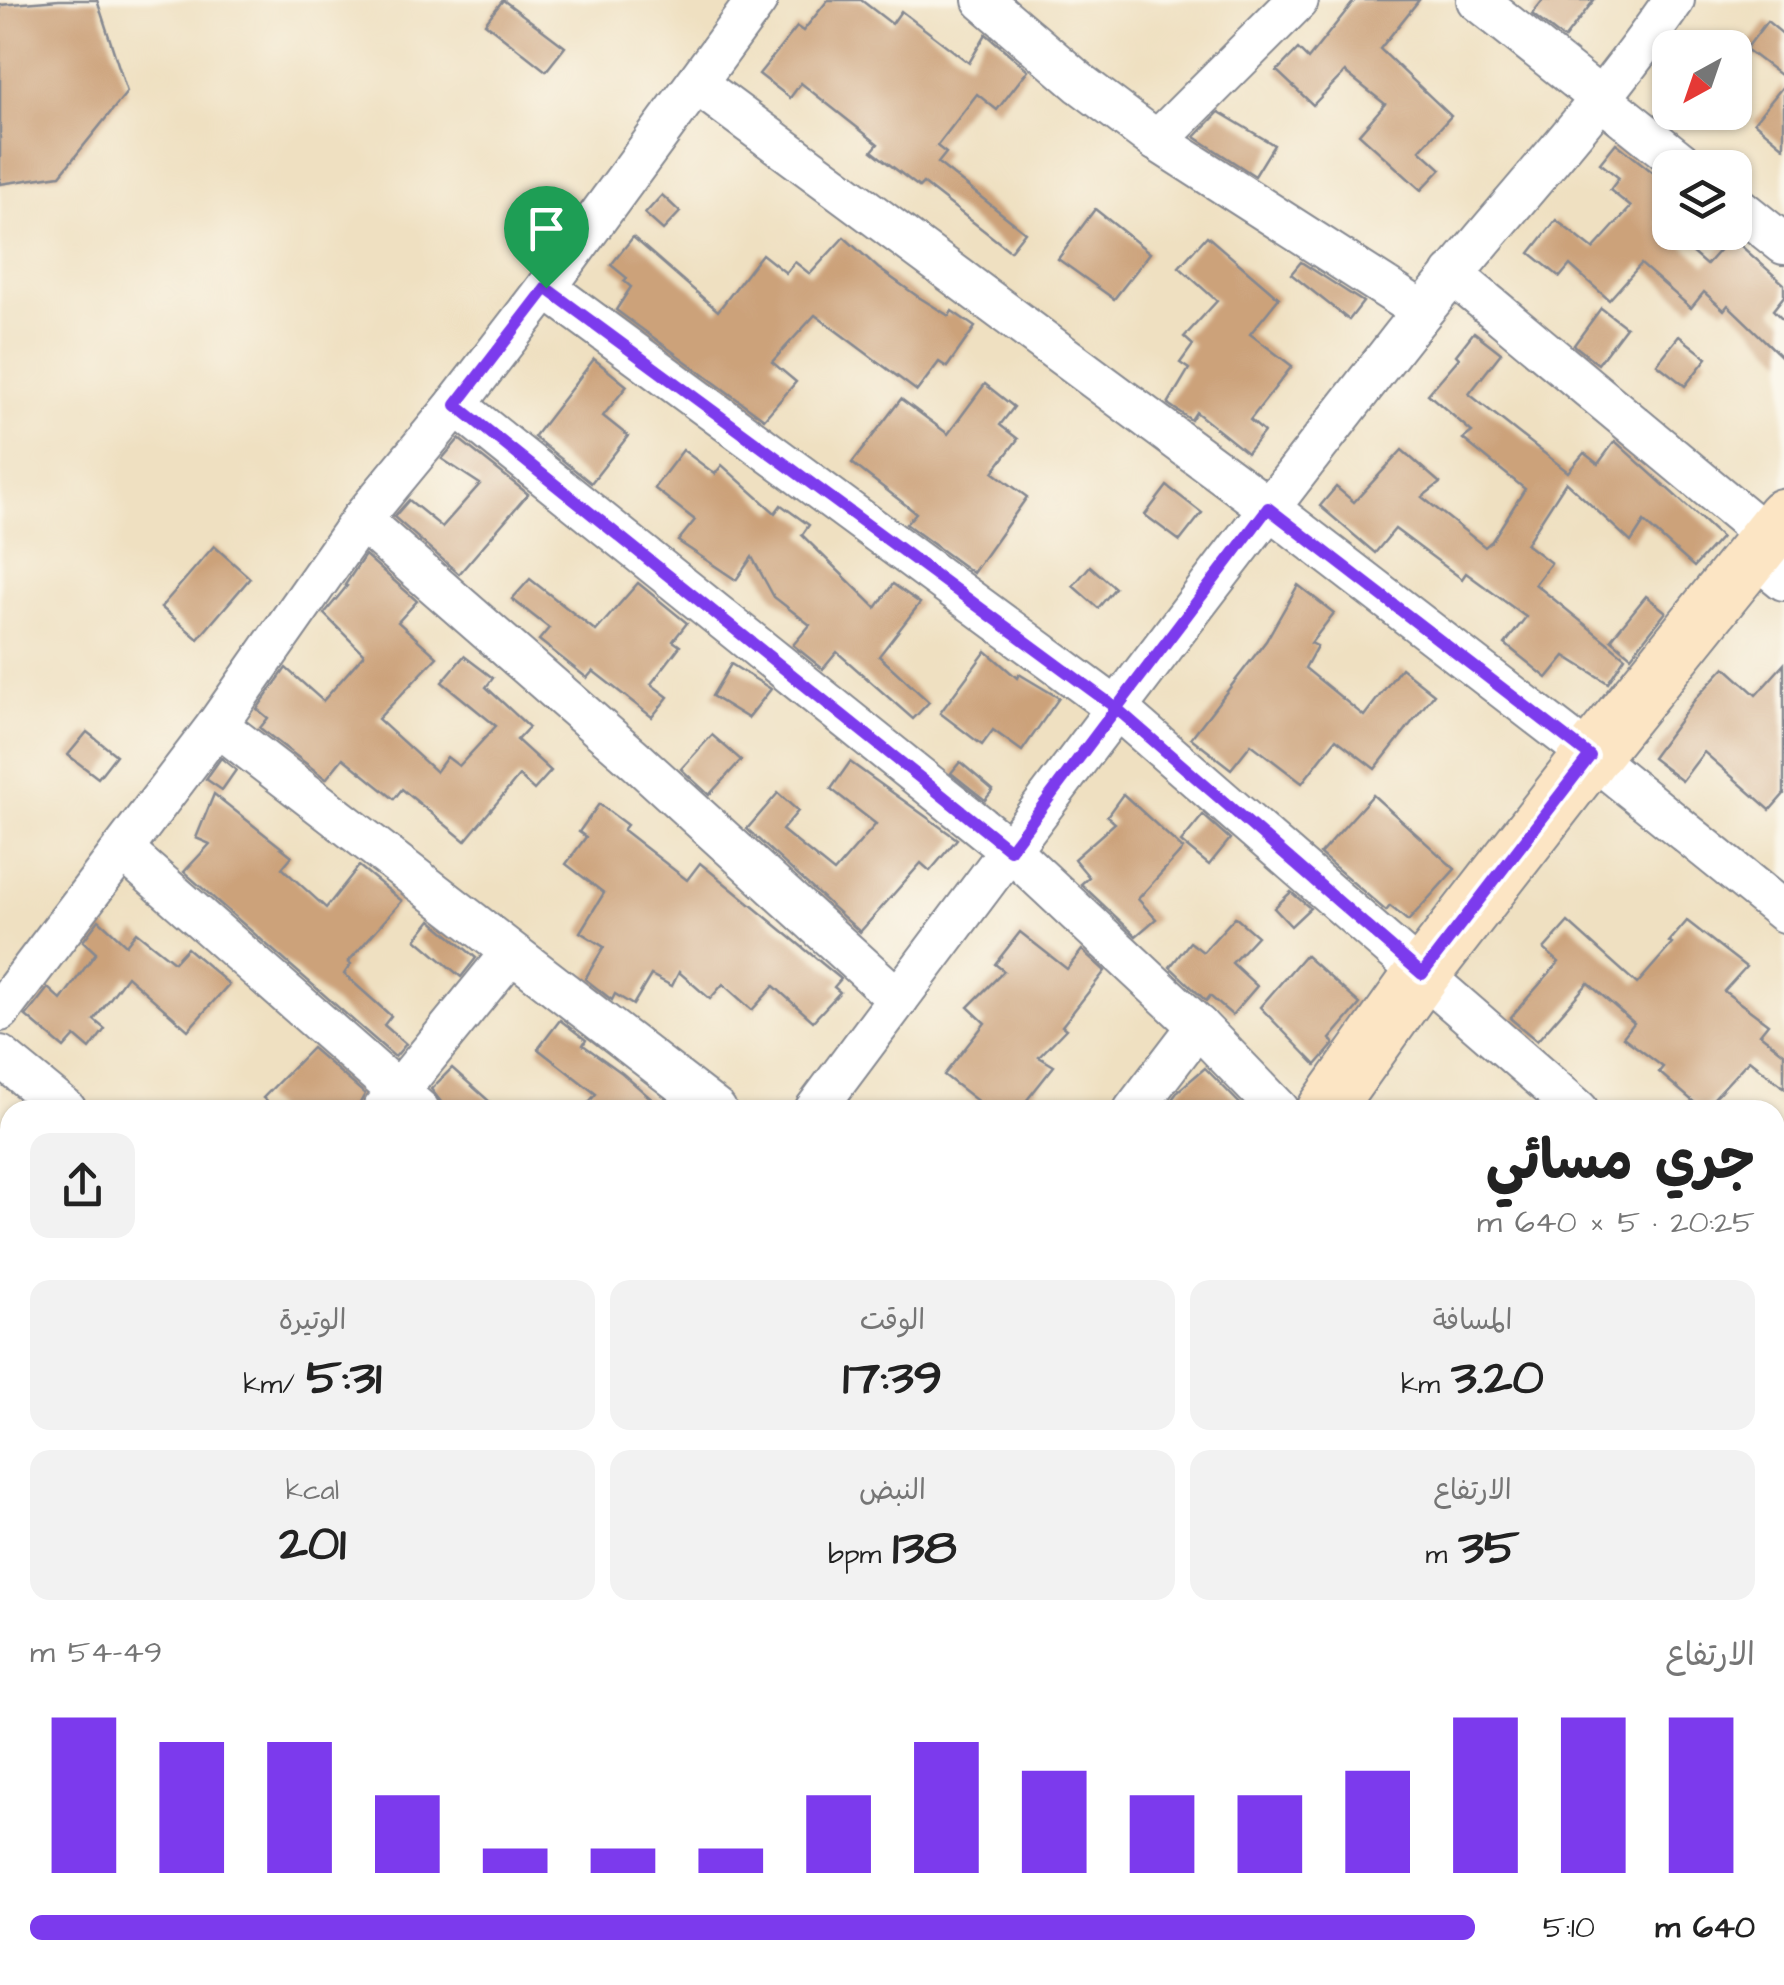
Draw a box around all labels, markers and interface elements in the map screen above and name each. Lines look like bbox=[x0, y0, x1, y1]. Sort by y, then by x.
north arrow bbox=[1652, 30, 1752, 130]
map controls bbox=[1652, 30, 1752, 250]
button: layers bbox=[1652, 150, 1752, 250]
pin bbox=[504, 186, 589, 289]
icon: arrive bbox=[519, 201, 574, 256]
text: جري مسائي bbox=[1486, 1124, 1755, 1200]
button: share bbox=[30, 1133, 135, 1238]
text: 20:25 · 5 × 640 m bbox=[1477, 1200, 1755, 1245]
text: الوتيرة bbox=[279, 1301, 346, 1340]
text: الوقت bbox=[860, 1301, 925, 1340]
text: المسافة bbox=[1433, 1301, 1512, 1340]
text: 5:31 bbox=[306, 1344, 382, 1413]
text: 17:39 bbox=[843, 1344, 942, 1413]
text: 3.20 bbox=[1451, 1344, 1544, 1413]
text: /km bbox=[243, 1365, 306, 1404]
text: km bbox=[1401, 1365, 1451, 1404]
text: kcal bbox=[286, 1471, 339, 1510]
text: النبض bbox=[859, 1471, 926, 1510]
text: الارتفاع bbox=[1433, 1471, 1512, 1510]
text: 201 bbox=[279, 1510, 346, 1579]
text: 138 bbox=[893, 1514, 957, 1583]
text: 35 bbox=[1459, 1514, 1519, 1583]
text: bpm bbox=[828, 1535, 893, 1574]
text: m bbox=[1426, 1535, 1459, 1574]
text: 49–54 m bbox=[30, 1630, 162, 1675]
text: الارتفاع bbox=[1665, 1633, 1755, 1678]
text: 5:10 bbox=[1543, 1905, 1595, 1950]
text: 640 m bbox=[1655, 1905, 1755, 1950]

